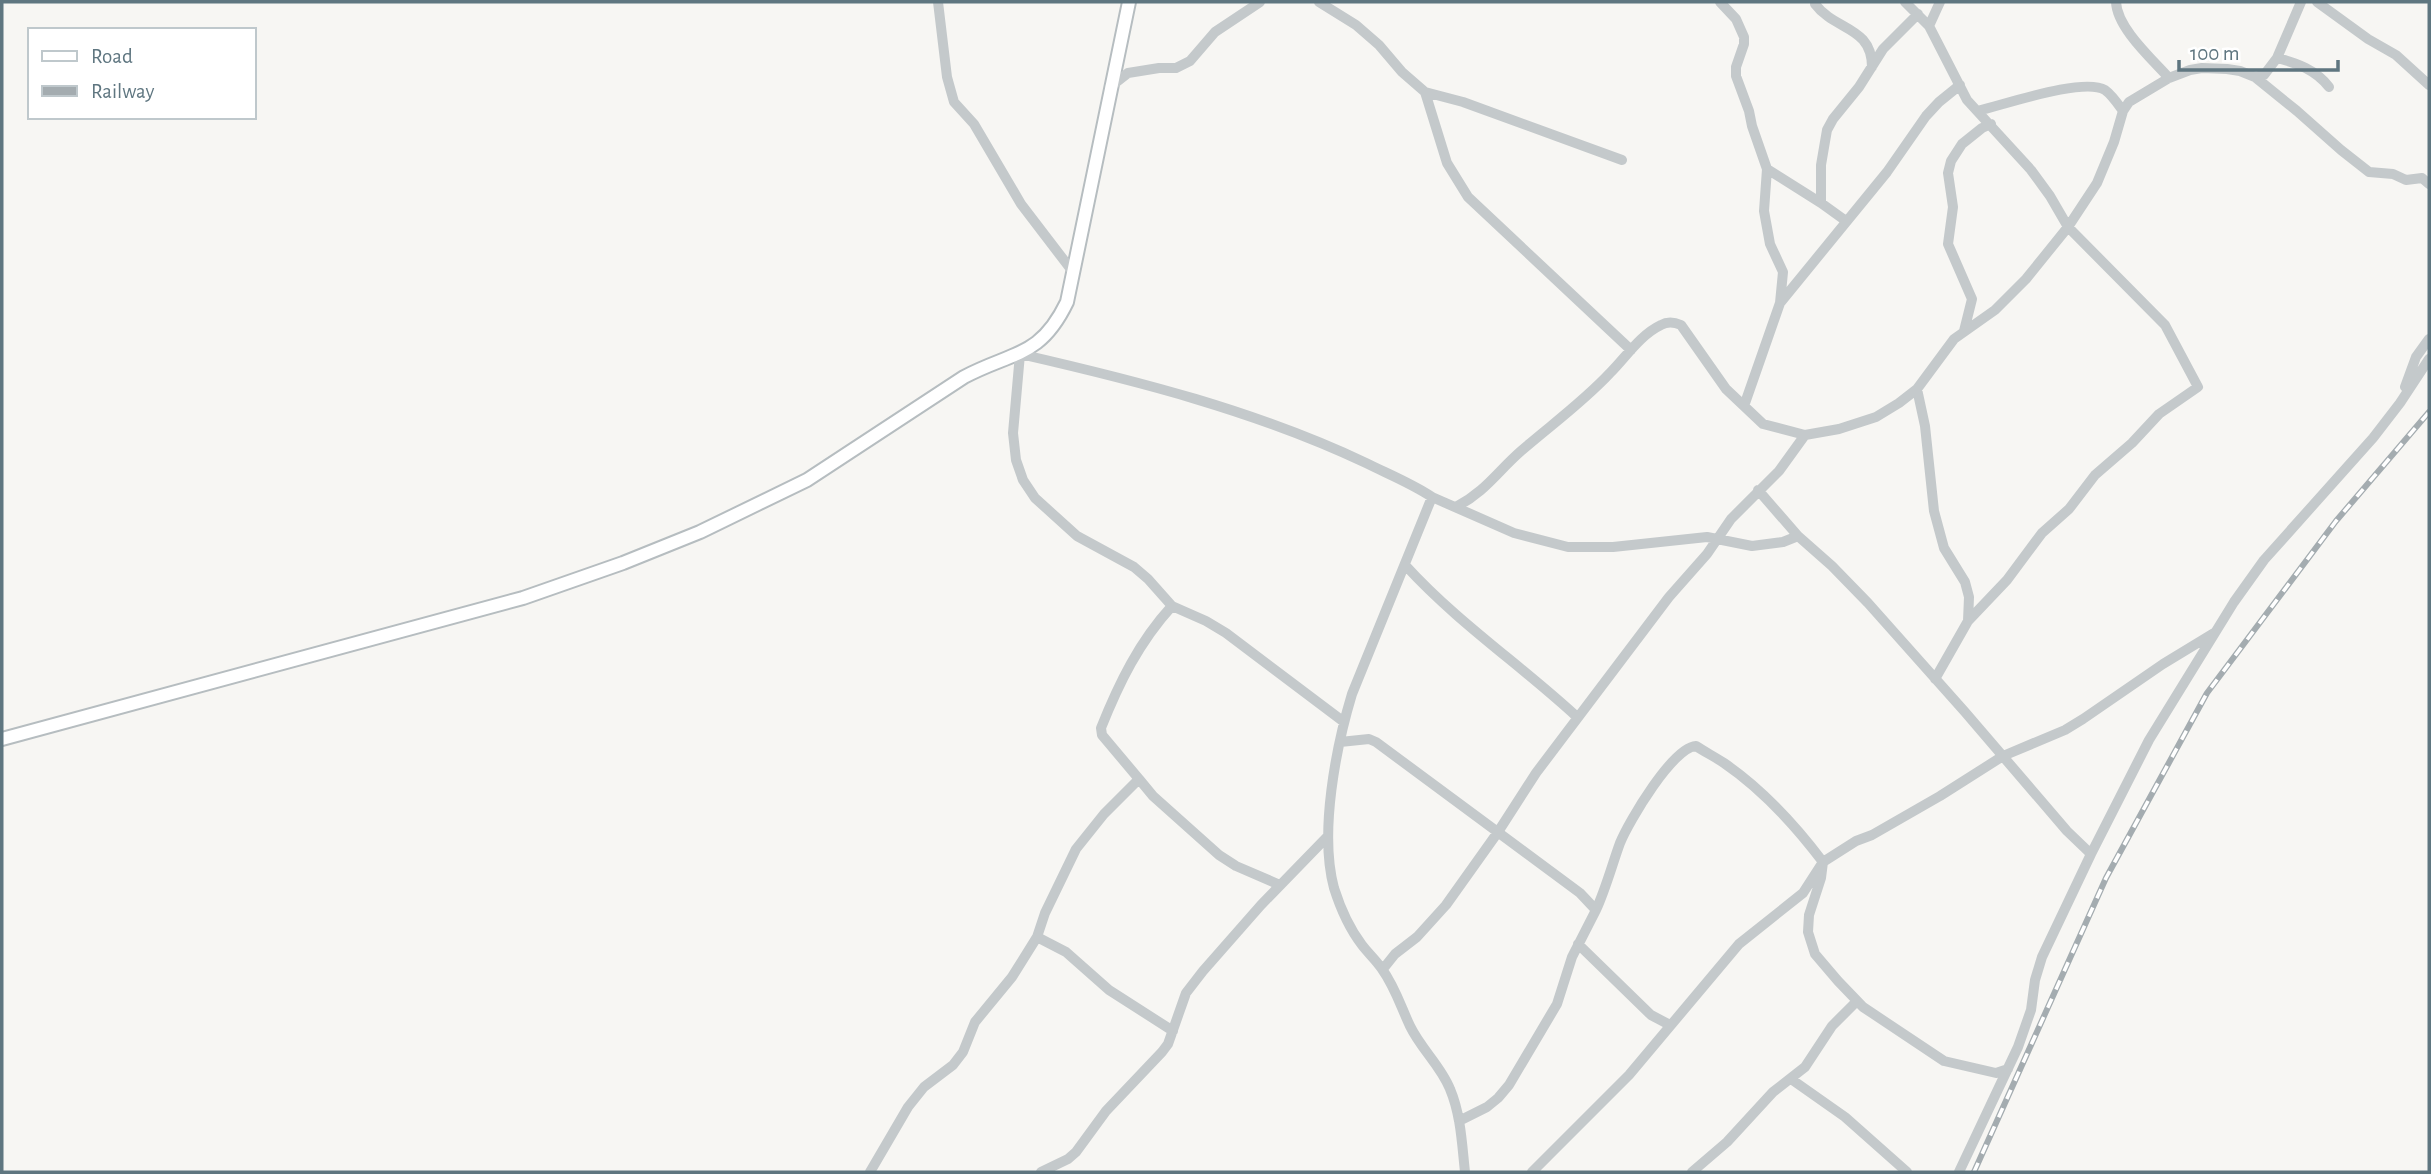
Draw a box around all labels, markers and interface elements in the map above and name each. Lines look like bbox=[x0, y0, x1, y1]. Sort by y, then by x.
legend bbox=[28, 28, 256, 119]
scale bar bbox=[2179, 28, 2338, 72]
text: 100 m bbox=[2190, 43, 2240, 64]
text: Road bbox=[91, 46, 133, 67]
text: Railway bbox=[91, 81, 154, 102]

